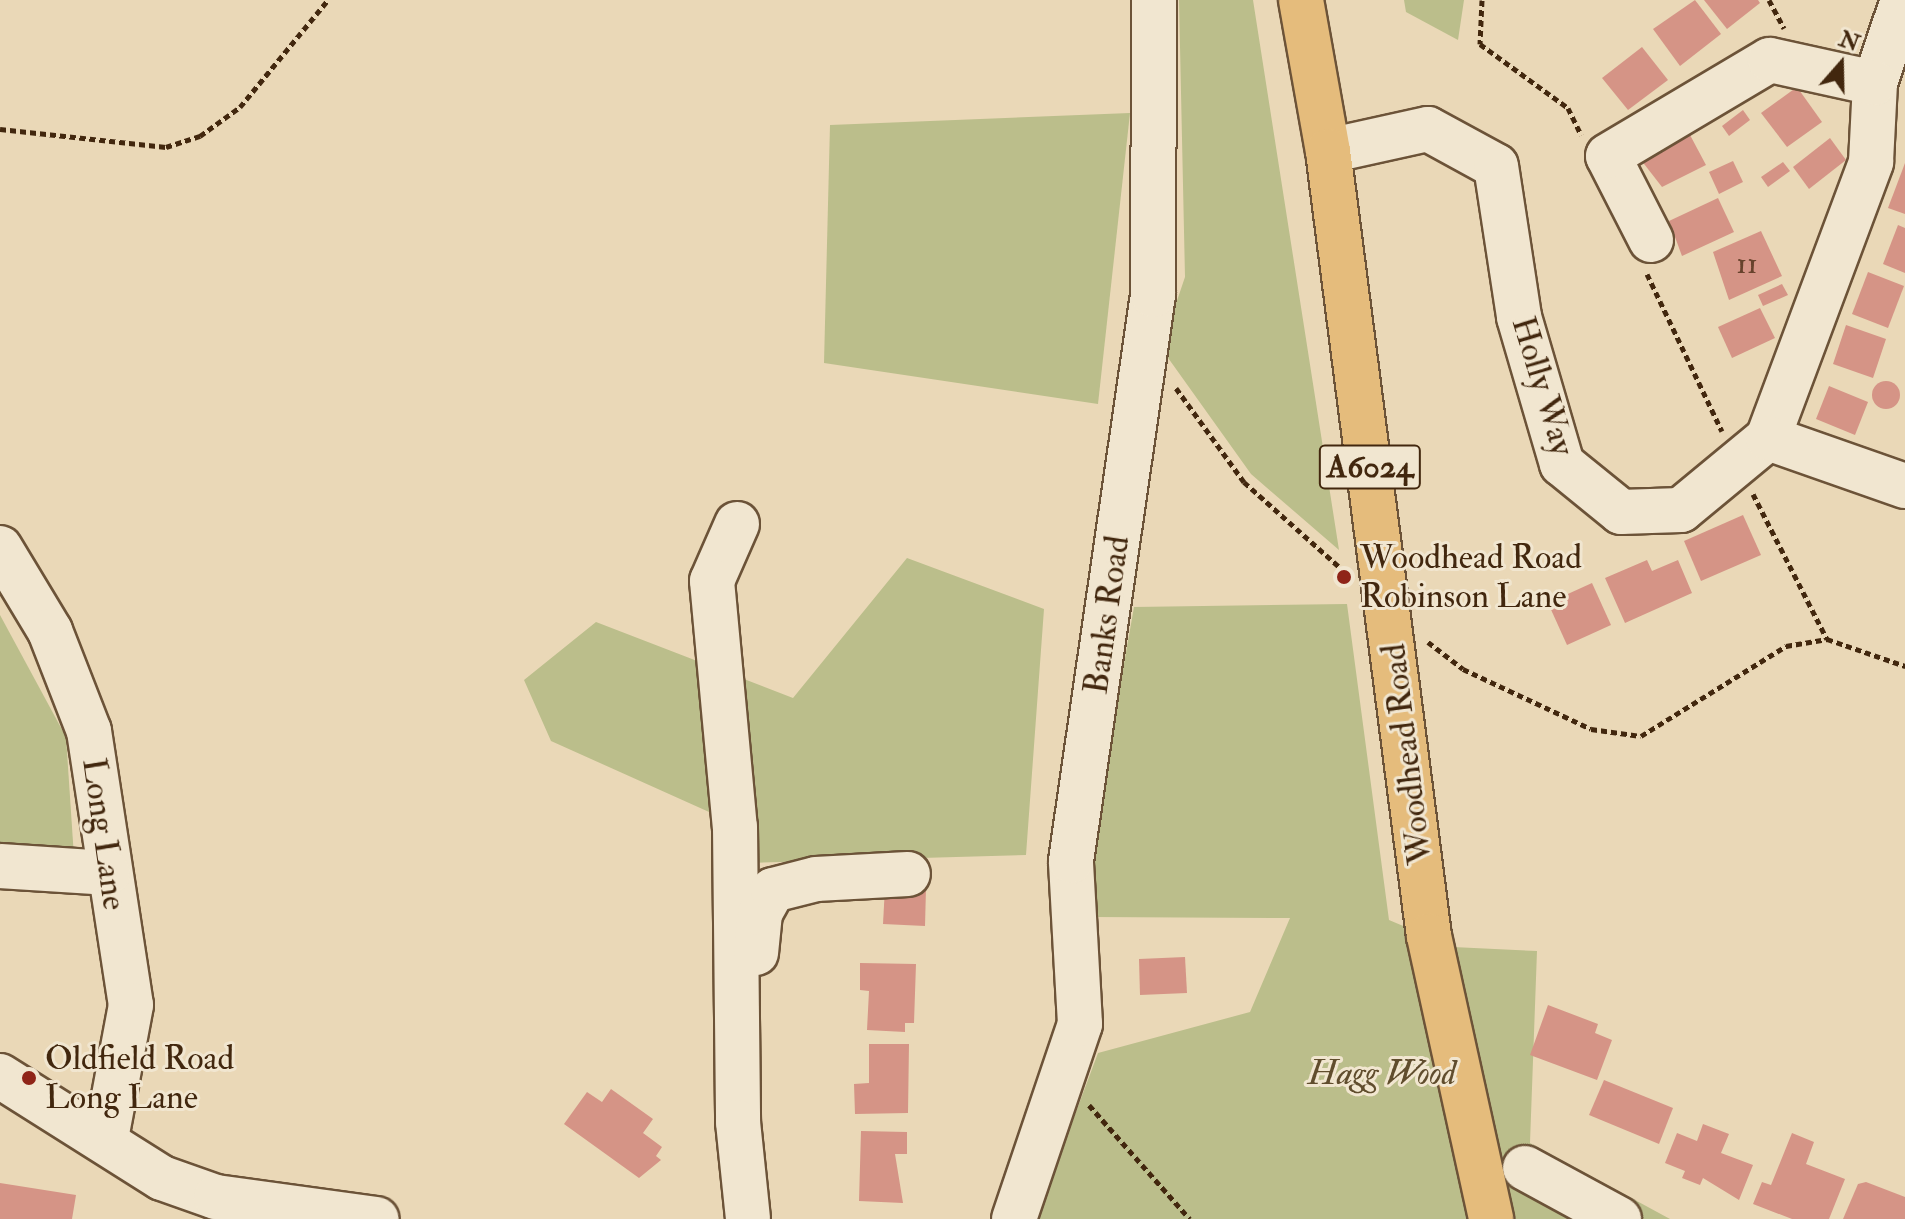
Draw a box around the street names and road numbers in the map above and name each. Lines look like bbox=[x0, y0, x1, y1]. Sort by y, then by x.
street label: Holly Way bbox=[1503, 312, 1583, 460]
road number: A6024 bbox=[1318, 439, 1422, 495]
street label: Banks Road bbox=[1076, 533, 1138, 697]
street label: Woodhead Road bbox=[1373, 641, 1441, 867]
street label: Long Lane bbox=[73, 755, 135, 913]

